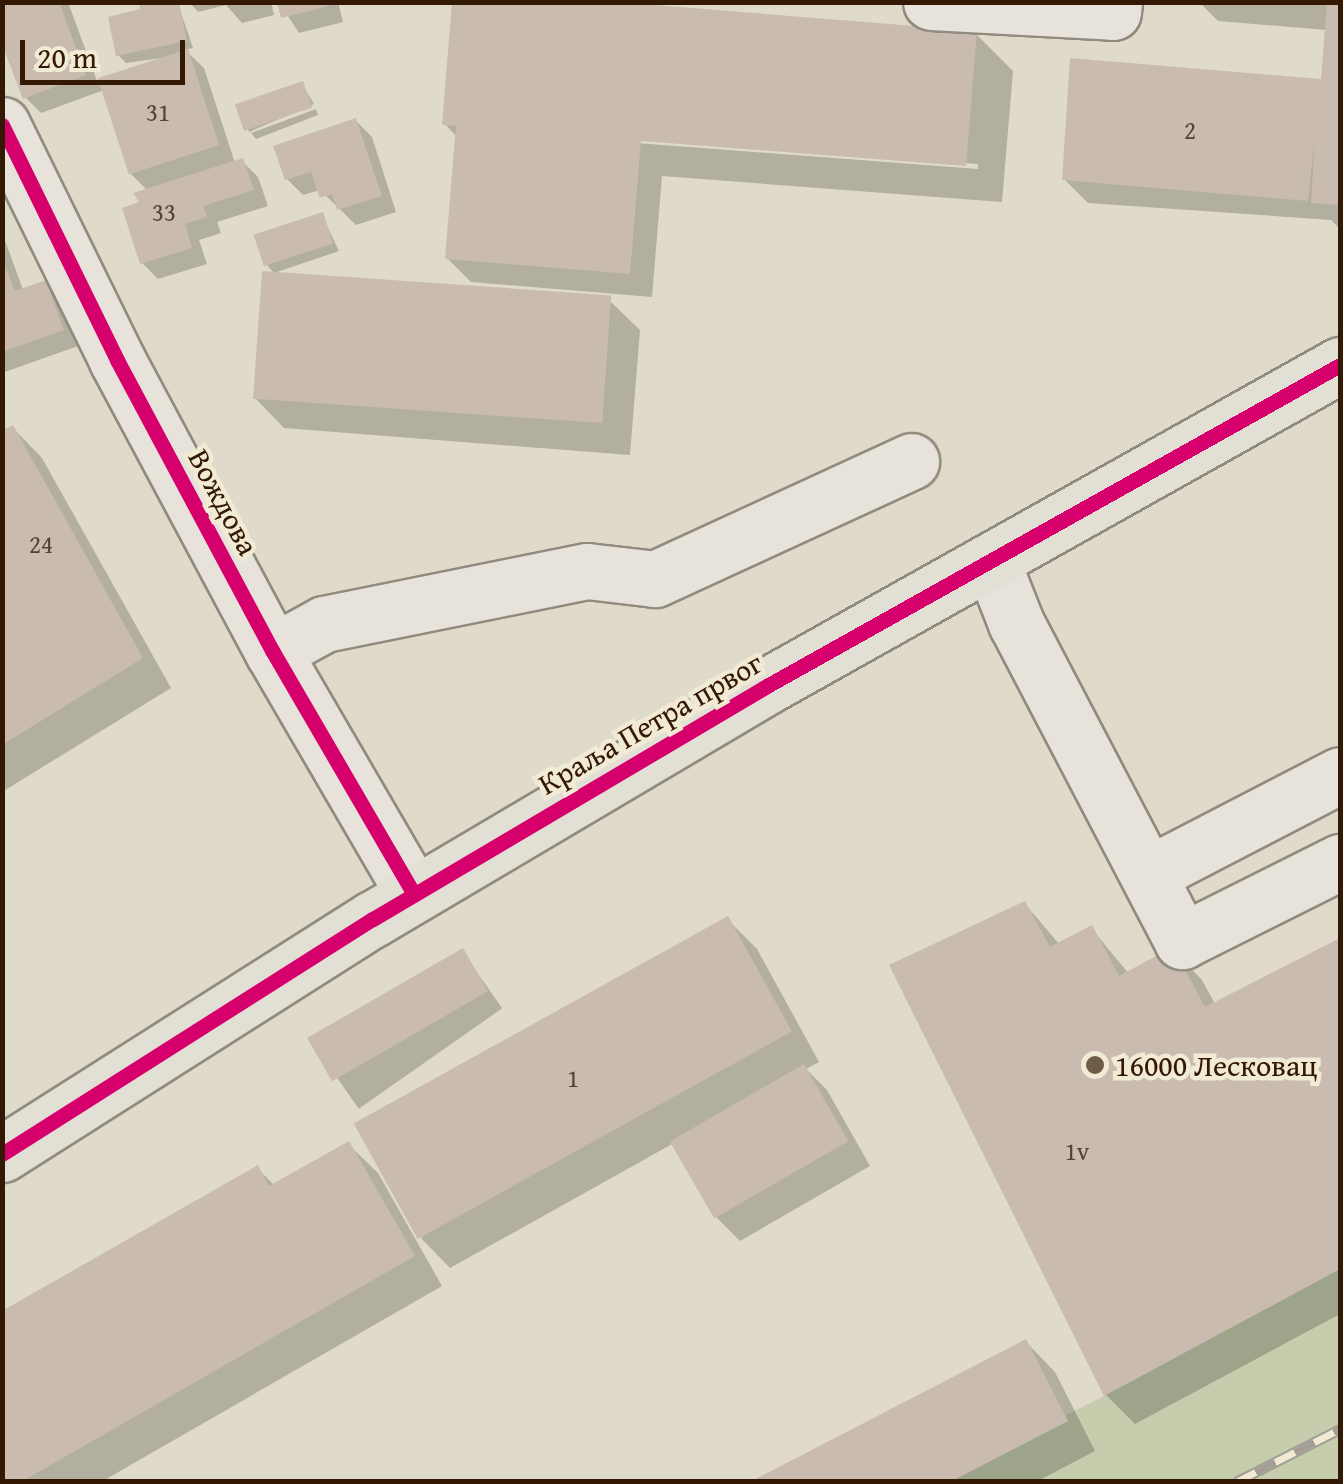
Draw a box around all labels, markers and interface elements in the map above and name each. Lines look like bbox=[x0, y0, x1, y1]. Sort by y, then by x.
scale bar bbox=[25, 20, 190, 82]
text: 20 m bbox=[37, 35, 97, 79]
house number: 31 bbox=[146, 97, 170, 127]
house number: 2 bbox=[1184, 115, 1196, 145]
house number: 33 bbox=[152, 197, 176, 227]
street label: Вождова bbox=[181, 443, 267, 561]
house number: 24 bbox=[29, 529, 53, 559]
street label: Краља Петра првог bbox=[532, 644, 768, 802]
place label: 16000 Лесковац bbox=[1115, 1047, 1317, 1083]
marker: 16000 Лесковац bbox=[1084, 1054, 1106, 1076]
house number: 1 bbox=[567, 1063, 579, 1093]
house number: 1v bbox=[1065, 1136, 1089, 1166]

